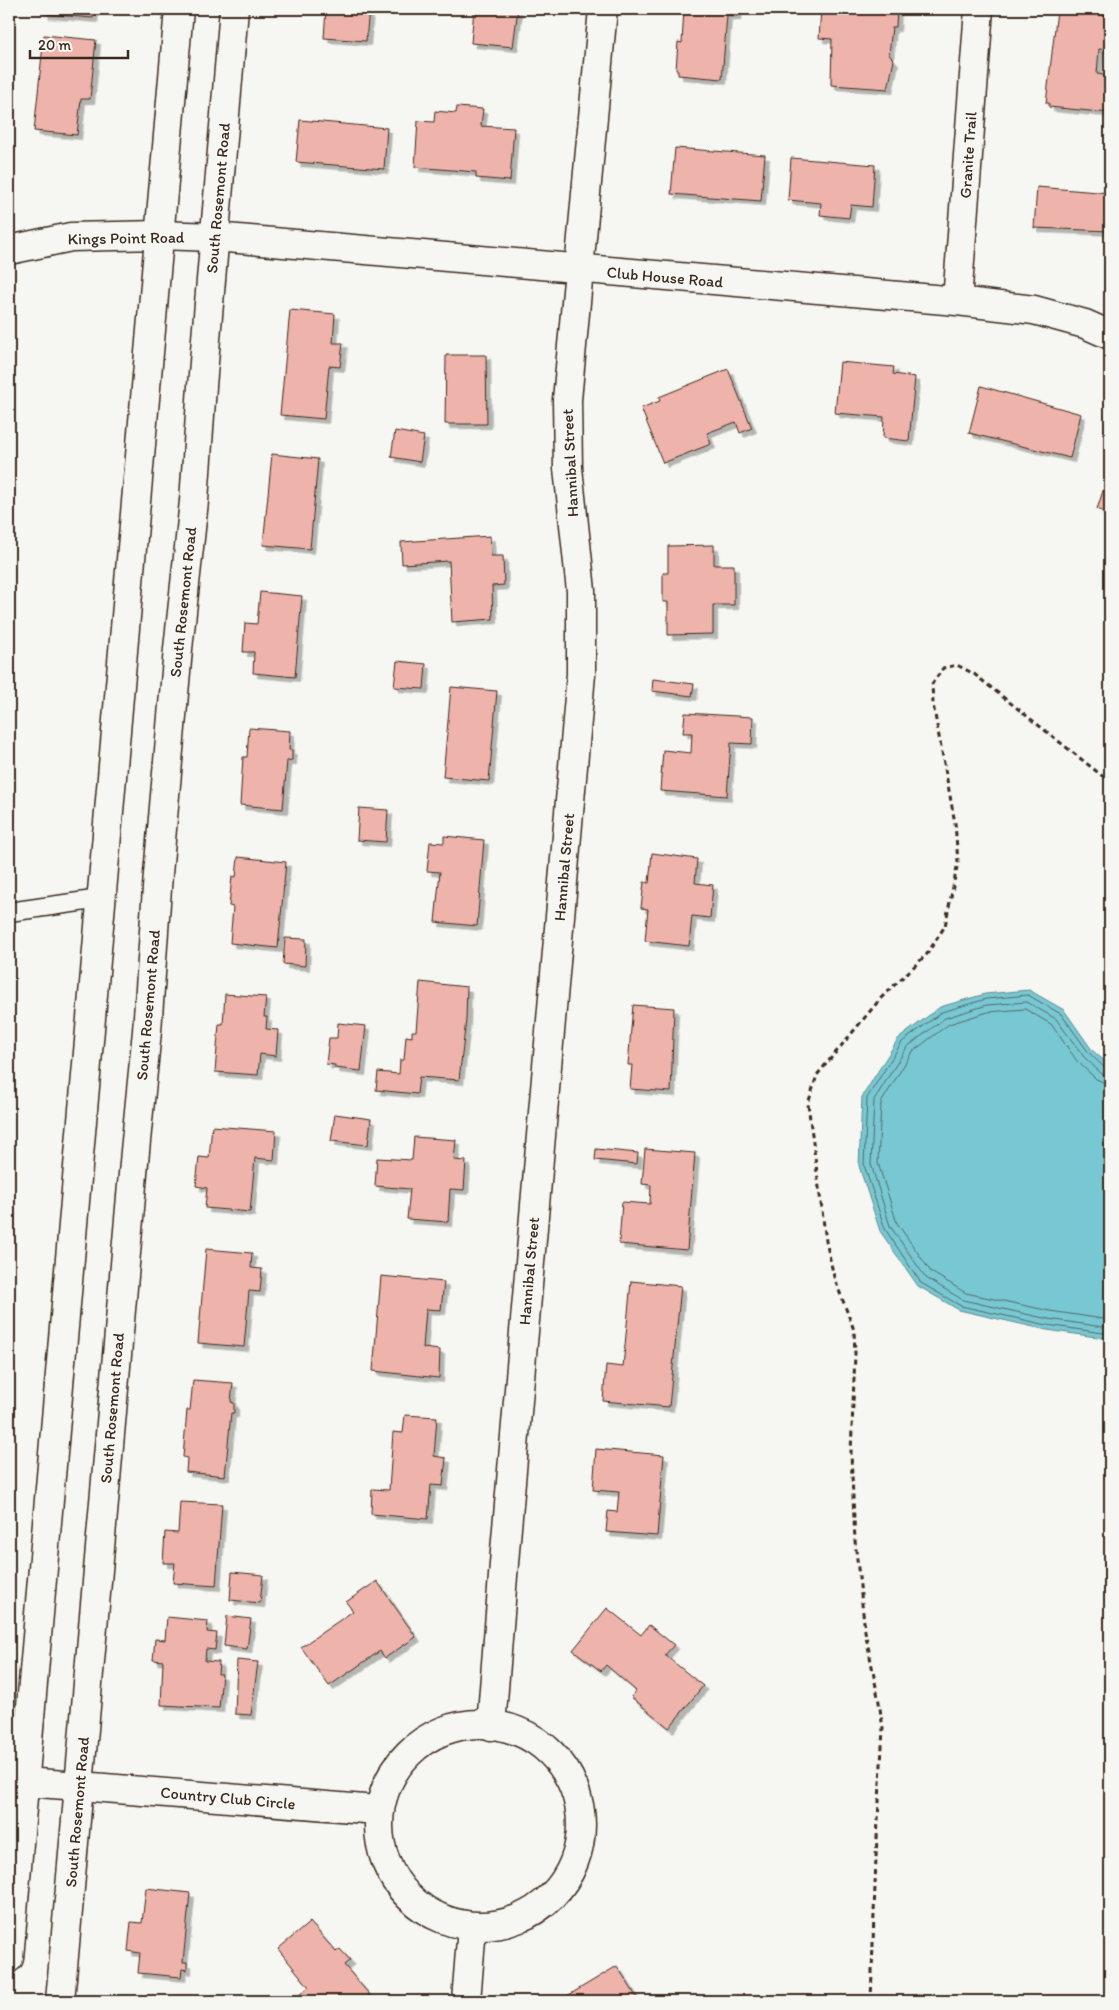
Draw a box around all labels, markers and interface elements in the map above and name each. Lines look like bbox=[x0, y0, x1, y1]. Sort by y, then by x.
scale bar bbox=[30, 28, 128, 60]
text: 20 m bbox=[38, 36, 72, 54]
street label: Granite Trail bbox=[955, 111, 981, 199]
street label: South Rosemont Road bbox=[202, 122, 234, 274]
street label: Kings Point Road bbox=[67, 227, 185, 249]
street label: Club House Road bbox=[606, 262, 724, 292]
street label: Hannibal Street bbox=[558, 408, 582, 518]
street label: South Rosemont Road bbox=[166, 526, 200, 678]
street label: Hannibal Street bbox=[550, 812, 578, 922]
street label: South Rosemont Road bbox=[132, 929, 164, 1081]
street label: Hannibal Street bbox=[515, 1216, 543, 1326]
street label: South Rosemont Road bbox=[96, 1332, 128, 1484]
street label: South Rosemont Road bbox=[61, 1736, 93, 1888]
street label: Country Club Circle bbox=[160, 1783, 297, 1813]

